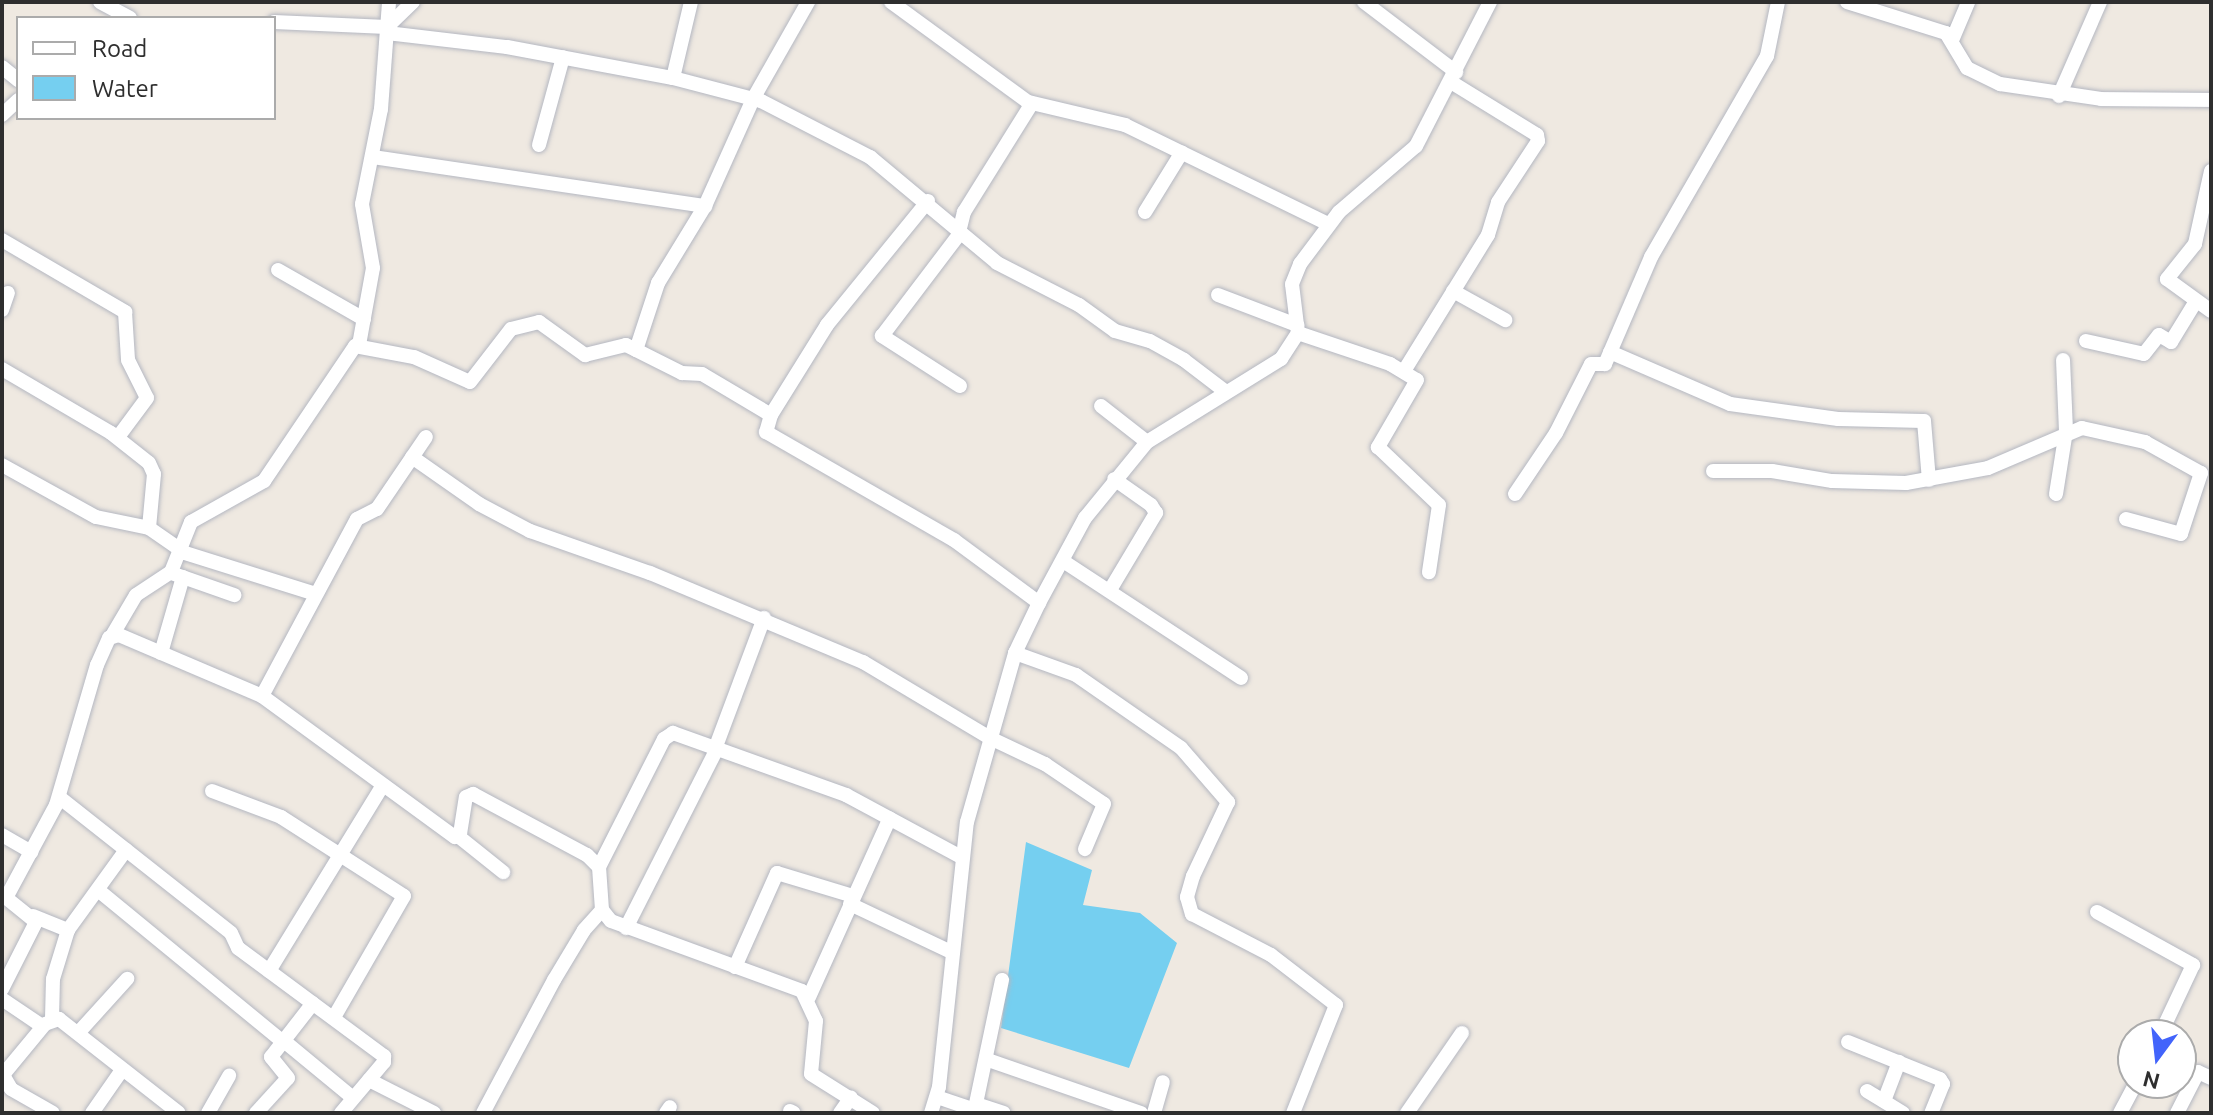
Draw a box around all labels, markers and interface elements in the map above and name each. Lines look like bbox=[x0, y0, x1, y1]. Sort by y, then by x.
legend bbox=[16, 16, 276, 120]
text: Road bbox=[92, 35, 147, 62]
text: Water bbox=[92, 75, 158, 102]
north arrow bbox=[2117, 1019, 2197, 1099]
text: N bbox=[2140, 1067, 2162, 1095]

